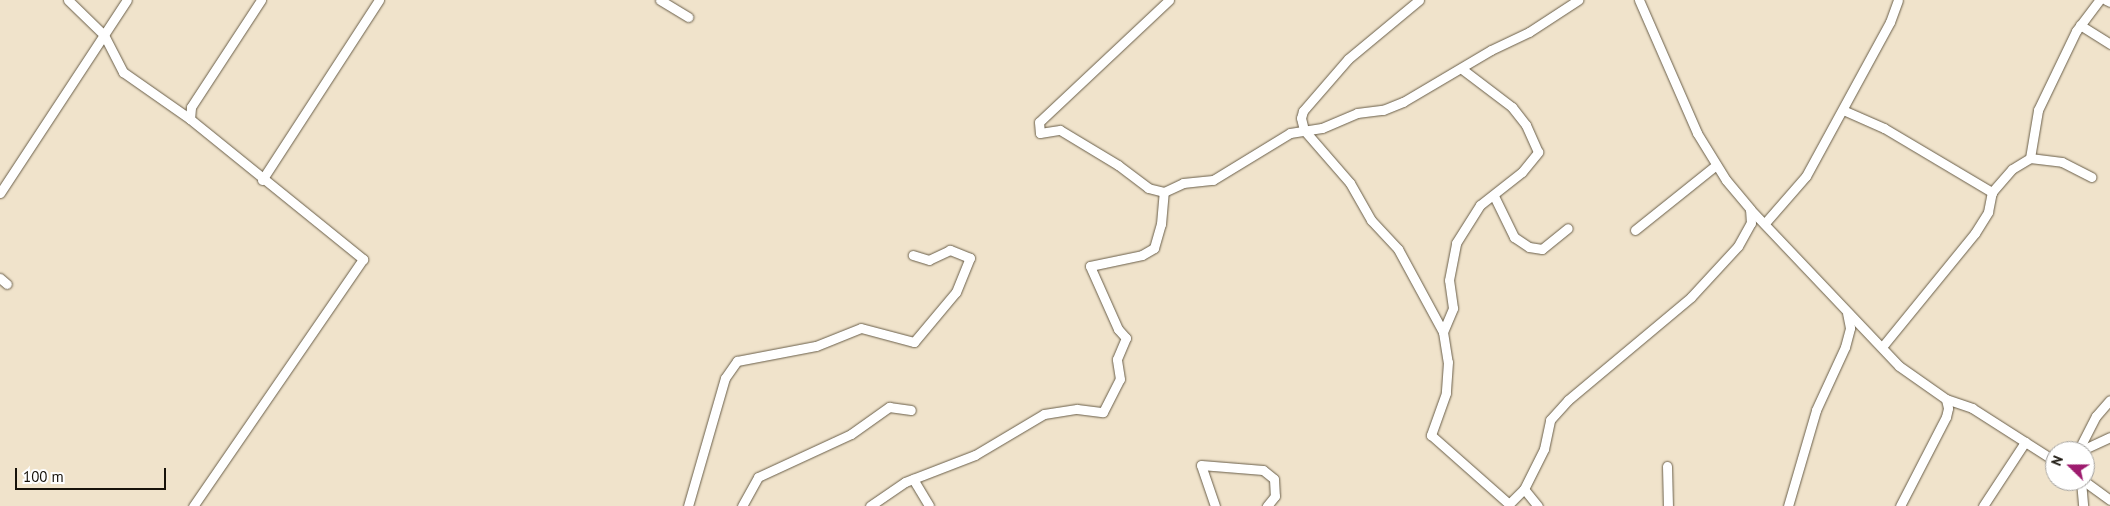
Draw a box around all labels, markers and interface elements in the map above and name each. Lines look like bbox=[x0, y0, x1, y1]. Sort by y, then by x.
north arrow bbox=[2045, 441, 2095, 491]
text: N bbox=[2047, 453, 2067, 468]
scale bar bbox=[18, 458, 169, 490]
text: 100 m bbox=[23, 467, 64, 486]

